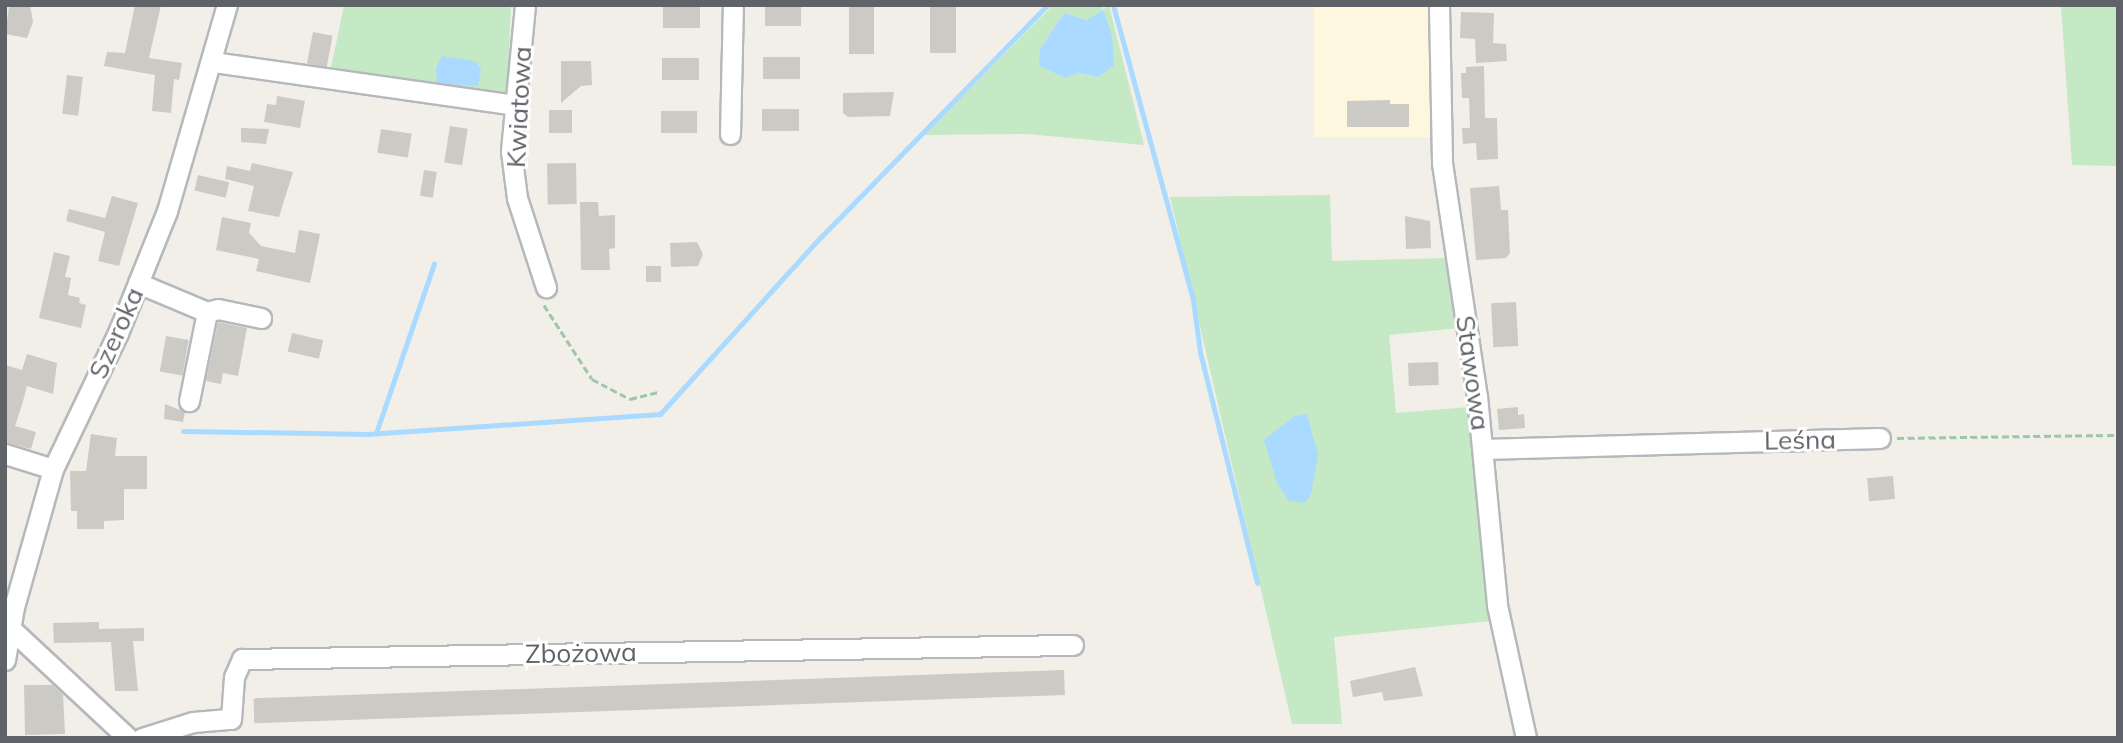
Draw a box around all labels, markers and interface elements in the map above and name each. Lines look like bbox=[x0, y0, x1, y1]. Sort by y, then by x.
street label: Kwiatowa bbox=[500, 45, 538, 169]
street label: Szeroka bbox=[82, 283, 150, 383]
street label: Stawowa bbox=[1449, 314, 1497, 432]
street label: Leśna bbox=[1764, 424, 1836, 456]
street label: Zbożowa bbox=[525, 636, 637, 670]

